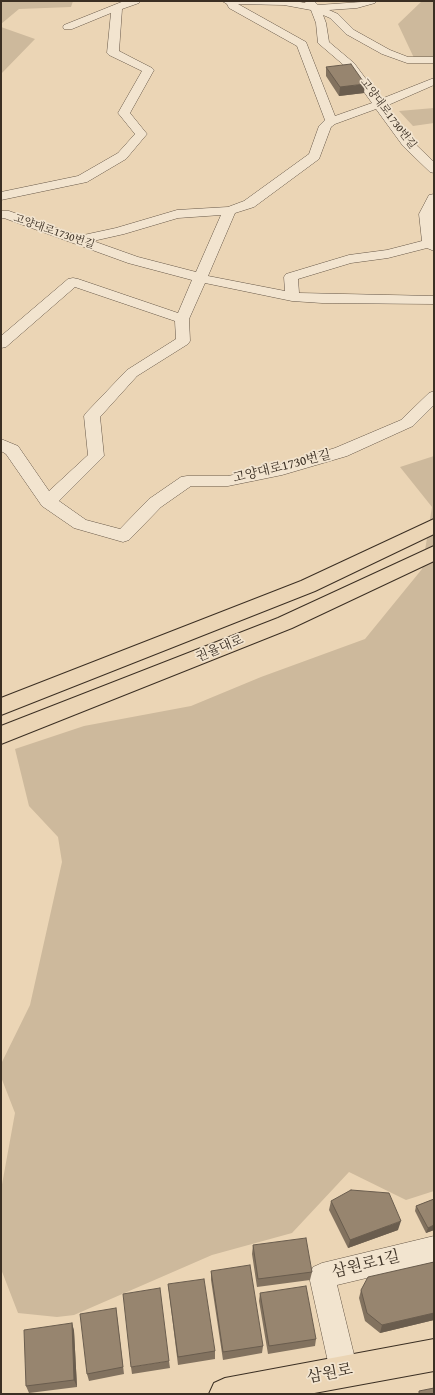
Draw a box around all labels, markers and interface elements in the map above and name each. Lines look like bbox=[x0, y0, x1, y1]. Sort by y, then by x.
street label: 고양대로1730번길 bbox=[357, 76, 419, 152]
street label: 고양대로1730번길 bbox=[12, 212, 96, 252]
street label: 고양대로1730번길 bbox=[231, 447, 333, 487]
street label: 권율대로 bbox=[194, 632, 246, 666]
street label: 삼원로1길 bbox=[330, 1247, 402, 1283]
street label: 삼원로 bbox=[305, 1360, 355, 1388]

